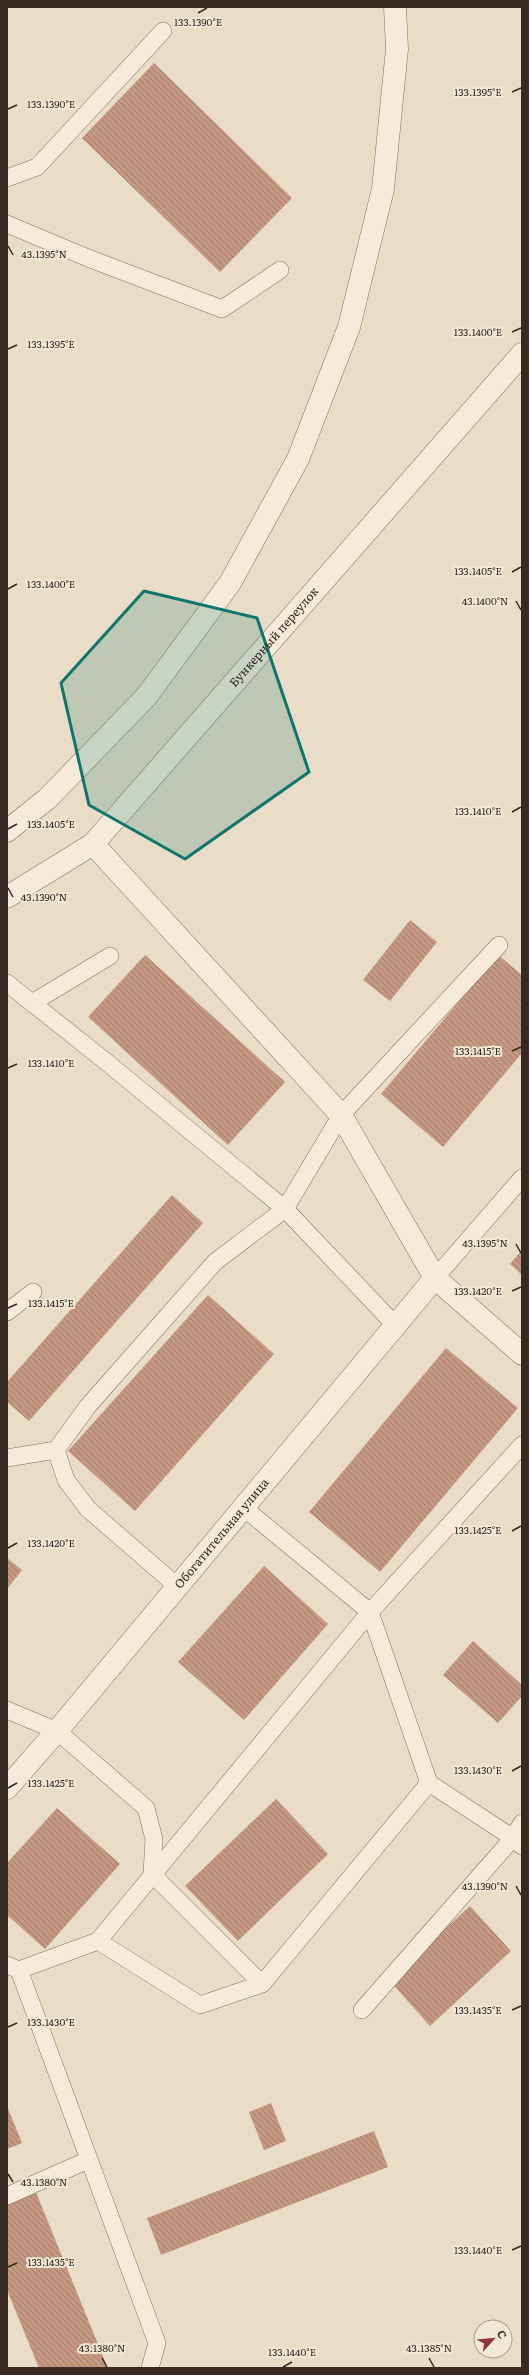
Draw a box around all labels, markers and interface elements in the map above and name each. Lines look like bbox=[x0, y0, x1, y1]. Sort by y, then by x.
text: 133.1390°E bbox=[174, 14, 222, 29]
text: 133.1395°E bbox=[454, 84, 502, 99]
text: 133.1390°E bbox=[27, 96, 75, 111]
text: 43.1395°N bbox=[21, 246, 67, 261]
text: 133.1400°E bbox=[454, 324, 502, 339]
text: 133.1395°E bbox=[27, 336, 75, 351]
text: 133.1405°E bbox=[454, 563, 502, 578]
text: 133.1400°E bbox=[27, 576, 75, 591]
street label: Бункерный переулок bbox=[224, 582, 322, 691]
text: 43.1400°N bbox=[462, 593, 508, 608]
text: 133.1410°E bbox=[455, 803, 501, 818]
text: 133.1405°E bbox=[27, 816, 75, 831]
text: 43.1390°N bbox=[21, 889, 67, 904]
text: 133.1415°E bbox=[455, 1043, 501, 1058]
text: 133.1410°E bbox=[28, 1055, 74, 1070]
text: 43.1395°N bbox=[462, 1235, 508, 1250]
text: 133.1420°E bbox=[454, 1283, 502, 1298]
text: 133.1415°E bbox=[28, 1295, 74, 1310]
street label: Обогатительная улица bbox=[170, 1473, 273, 1592]
text: 133.1425°E bbox=[455, 1522, 501, 1537]
text: 133.1420°E bbox=[27, 1535, 75, 1550]
text: 133.1430°E bbox=[454, 1762, 502, 1777]
text: 133.1425°E bbox=[28, 1775, 74, 1790]
text: 43.1390°N bbox=[462, 1878, 508, 1893]
text: 133.1435°E bbox=[454, 2002, 502, 2017]
text: 133.1430°E bbox=[27, 2014, 75, 2029]
text: 43.1380°N bbox=[21, 2174, 67, 2189]
text: 133.1440°E bbox=[454, 2242, 502, 2257]
text: 133.1435°E bbox=[27, 2254, 75, 2269]
north arrow bbox=[473, 2319, 513, 2359]
text: С bbox=[494, 2327, 512, 2341]
text: 43.1380°N bbox=[79, 2340, 125, 2355]
text: 43.1385°N bbox=[406, 2340, 452, 2355]
text: 133.1440°E bbox=[268, 2344, 316, 2359]

